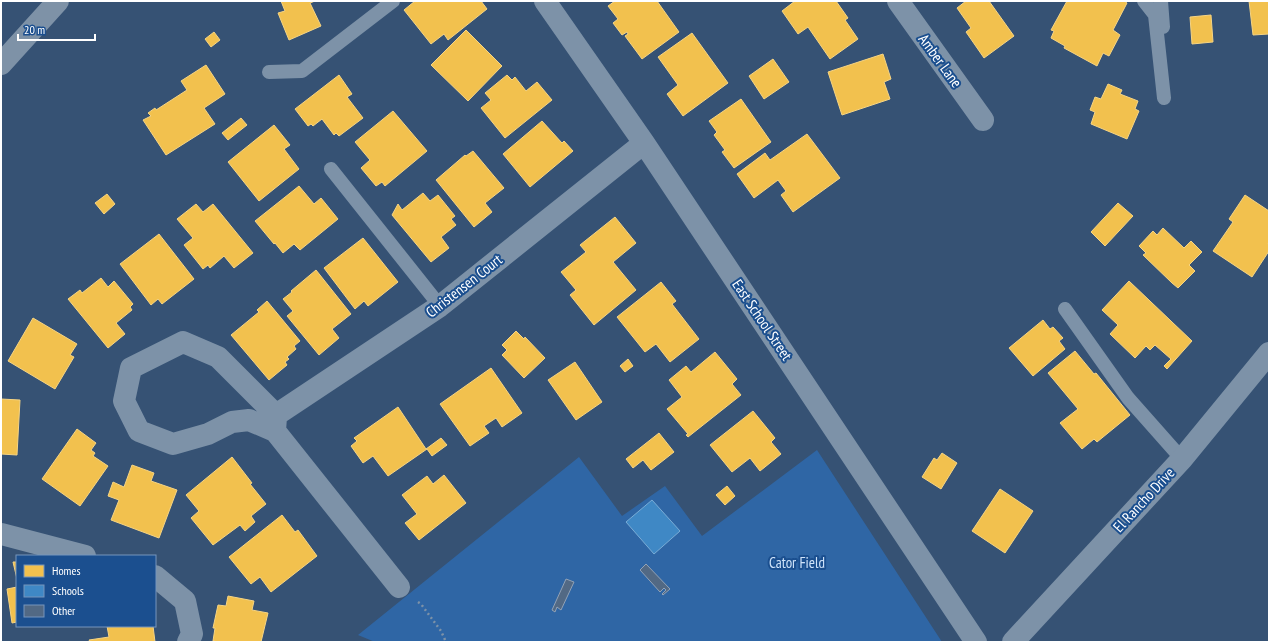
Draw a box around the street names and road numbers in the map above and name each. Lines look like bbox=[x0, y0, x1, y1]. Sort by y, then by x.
street label: Amber Lane bbox=[915, 30, 966, 91]
street label: Christensen Court bbox=[422, 250, 506, 321]
street label: East School Street bbox=[728, 276, 797, 364]
street label: El Rancho Drive bbox=[1109, 463, 1178, 536]

